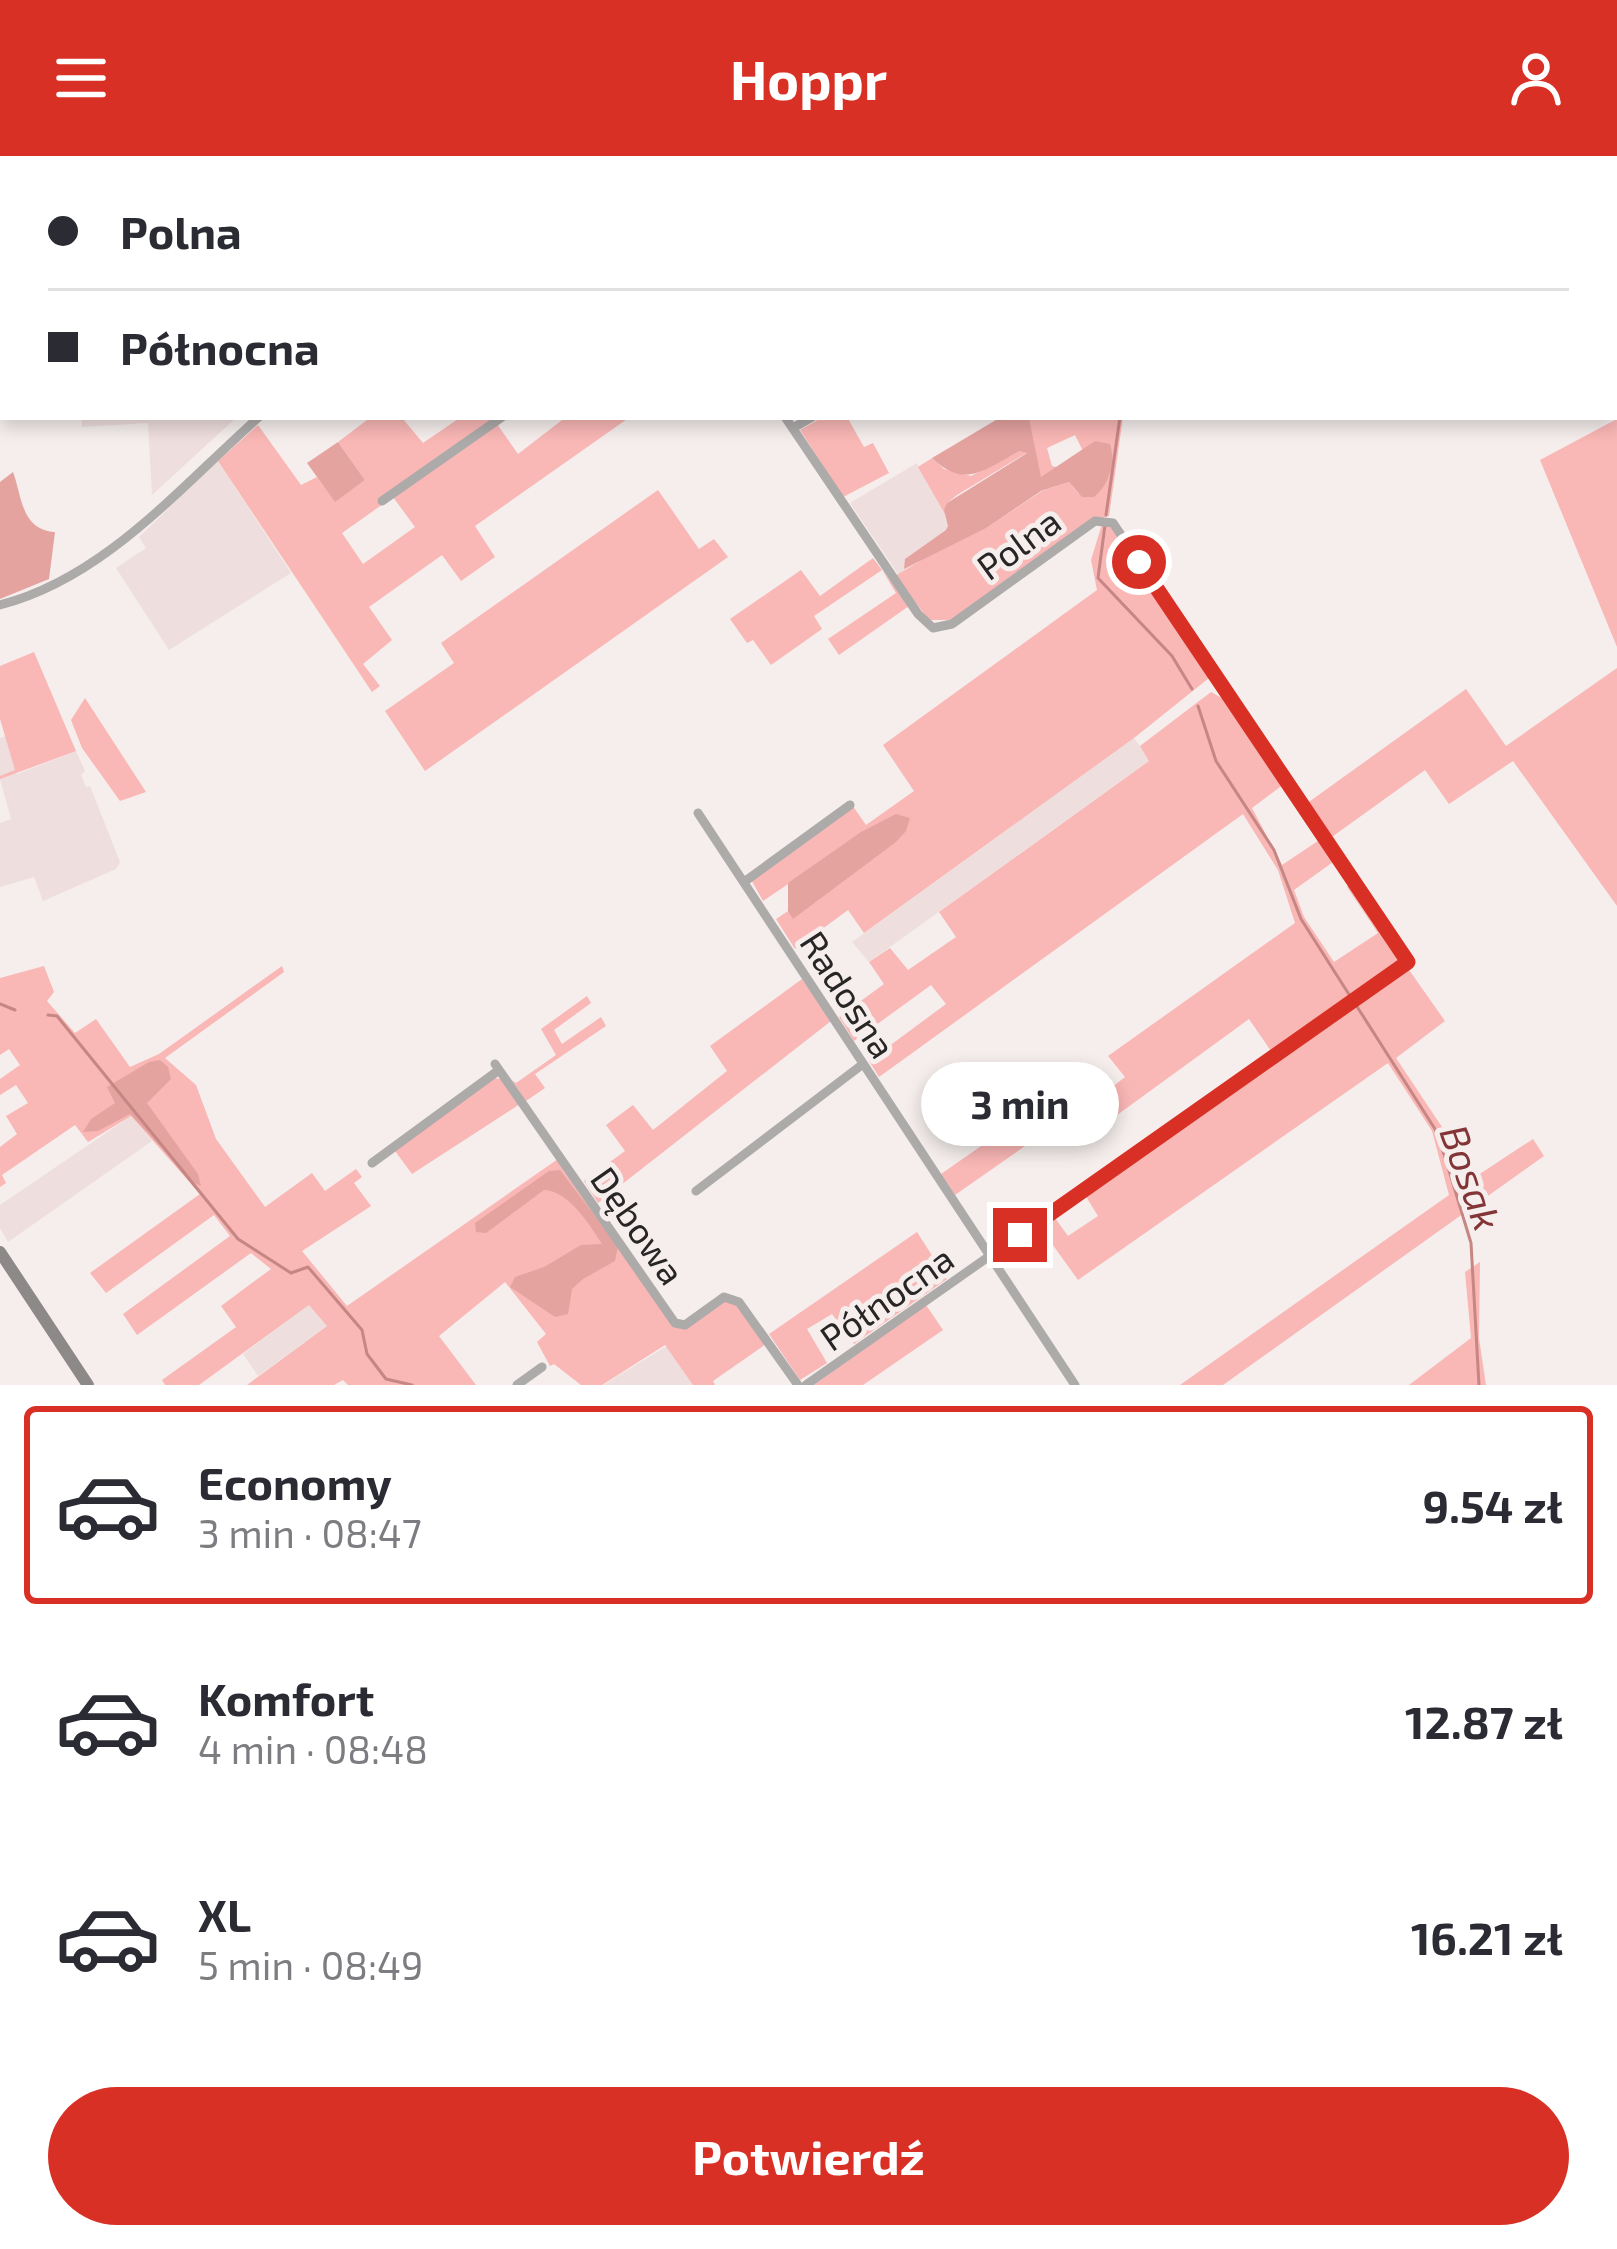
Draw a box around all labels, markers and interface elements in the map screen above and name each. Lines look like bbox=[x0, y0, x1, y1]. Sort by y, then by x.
icon: menu bbox=[48, 45, 114, 111]
icon: person bbox=[1503, 45, 1569, 111]
text: Hoppr bbox=[730, 46, 887, 111]
text: Polna bbox=[120, 204, 242, 258]
text: Północna bbox=[120, 320, 320, 374]
street label: Polna bbox=[968, 498, 1068, 588]
route start bbox=[1112, 535, 1166, 589]
street label: Radosna bbox=[792, 923, 906, 1065]
callout: 3 min bbox=[921, 1061, 1119, 1145]
text: 3 min bbox=[970, 1080, 1070, 1127]
water label: Bosak bbox=[1431, 1118, 1513, 1236]
street label: Dębowa bbox=[583, 1158, 695, 1292]
route end bbox=[993, 1208, 1047, 1262]
street label: Północna bbox=[811, 1236, 961, 1358]
icon: car bbox=[54, 1451, 162, 1559]
text: Economy bbox=[198, 1455, 392, 1509]
text: 9.54 zł bbox=[1422, 1478, 1563, 1532]
text: 3 min · 08:47 bbox=[198, 1509, 422, 1556]
icon: car bbox=[54, 1667, 162, 1775]
text: Komfort bbox=[198, 1671, 374, 1725]
text: 12.87 zł bbox=[1405, 1694, 1563, 1748]
text: 4 min · 08:48 bbox=[198, 1725, 428, 1772]
icon: car bbox=[54, 1883, 162, 1991]
text: XL bbox=[198, 1887, 251, 1941]
text: 16.21 zł bbox=[1411, 1910, 1563, 1964]
text: 5 min · 08:49 bbox=[198, 1941, 423, 1988]
button: Potwierdź bbox=[48, 2087, 1569, 2225]

